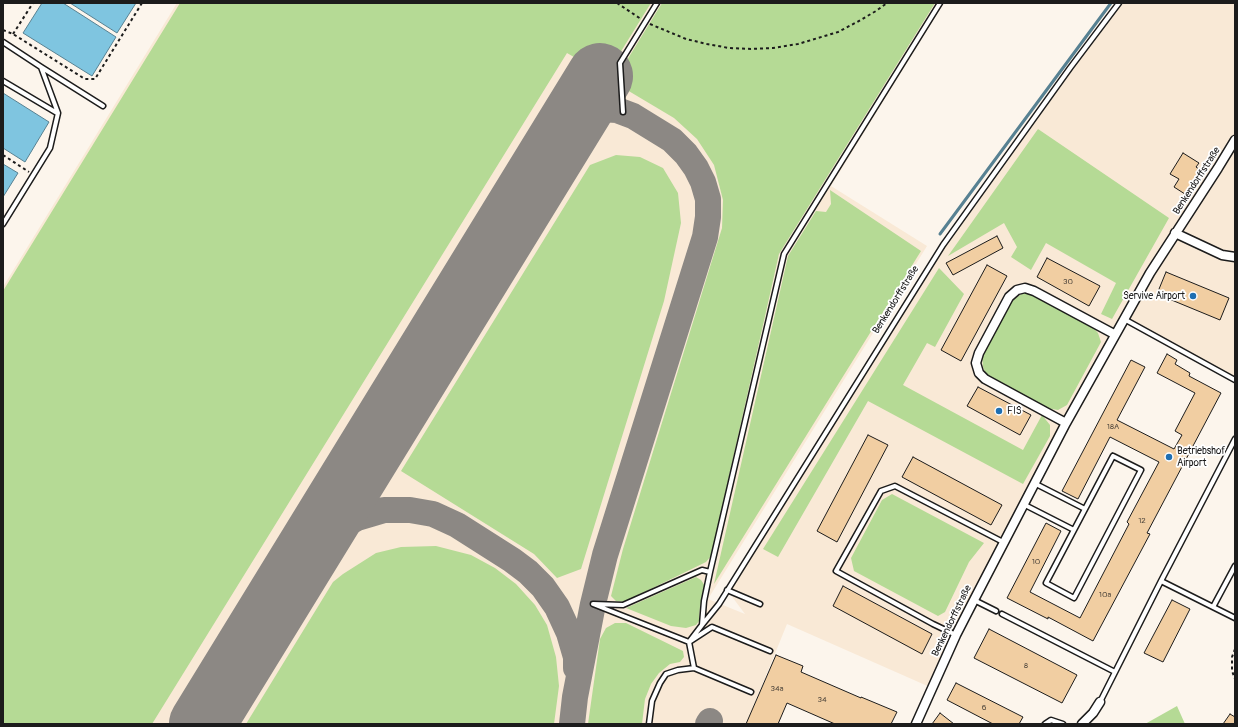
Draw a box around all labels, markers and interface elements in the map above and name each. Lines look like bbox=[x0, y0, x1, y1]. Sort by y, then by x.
street label: Benkendorffstraße bbox=[1171, 145, 1223, 217]
street label: Benkendorffstraße bbox=[870, 264, 922, 336]
house number: 30 bbox=[1063, 277, 1073, 287]
place label: Servive Airport bbox=[1123, 290, 1185, 302]
marker: Servive Airport bbox=[1188, 291, 1198, 301]
place label: FIS bbox=[1007, 405, 1022, 417]
marker: FIS bbox=[994, 406, 1004, 416]
house number: 18A bbox=[1107, 422, 1119, 432]
place label: Betriebshof Airport bbox=[1177, 445, 1225, 468]
marker: Betriebshof Airport bbox=[1164, 452, 1174, 462]
house number: 12 bbox=[1138, 516, 1146, 526]
house number: 10 bbox=[1032, 557, 1040, 567]
street label: Benkendorffstraße bbox=[930, 583, 974, 659]
house number: 10a bbox=[1099, 590, 1111, 600]
house number: 8 bbox=[1024, 661, 1028, 671]
house number: 34a bbox=[771, 684, 783, 694]
house number: 34 bbox=[817, 695, 827, 705]
house number: 6 bbox=[982, 703, 986, 713]

